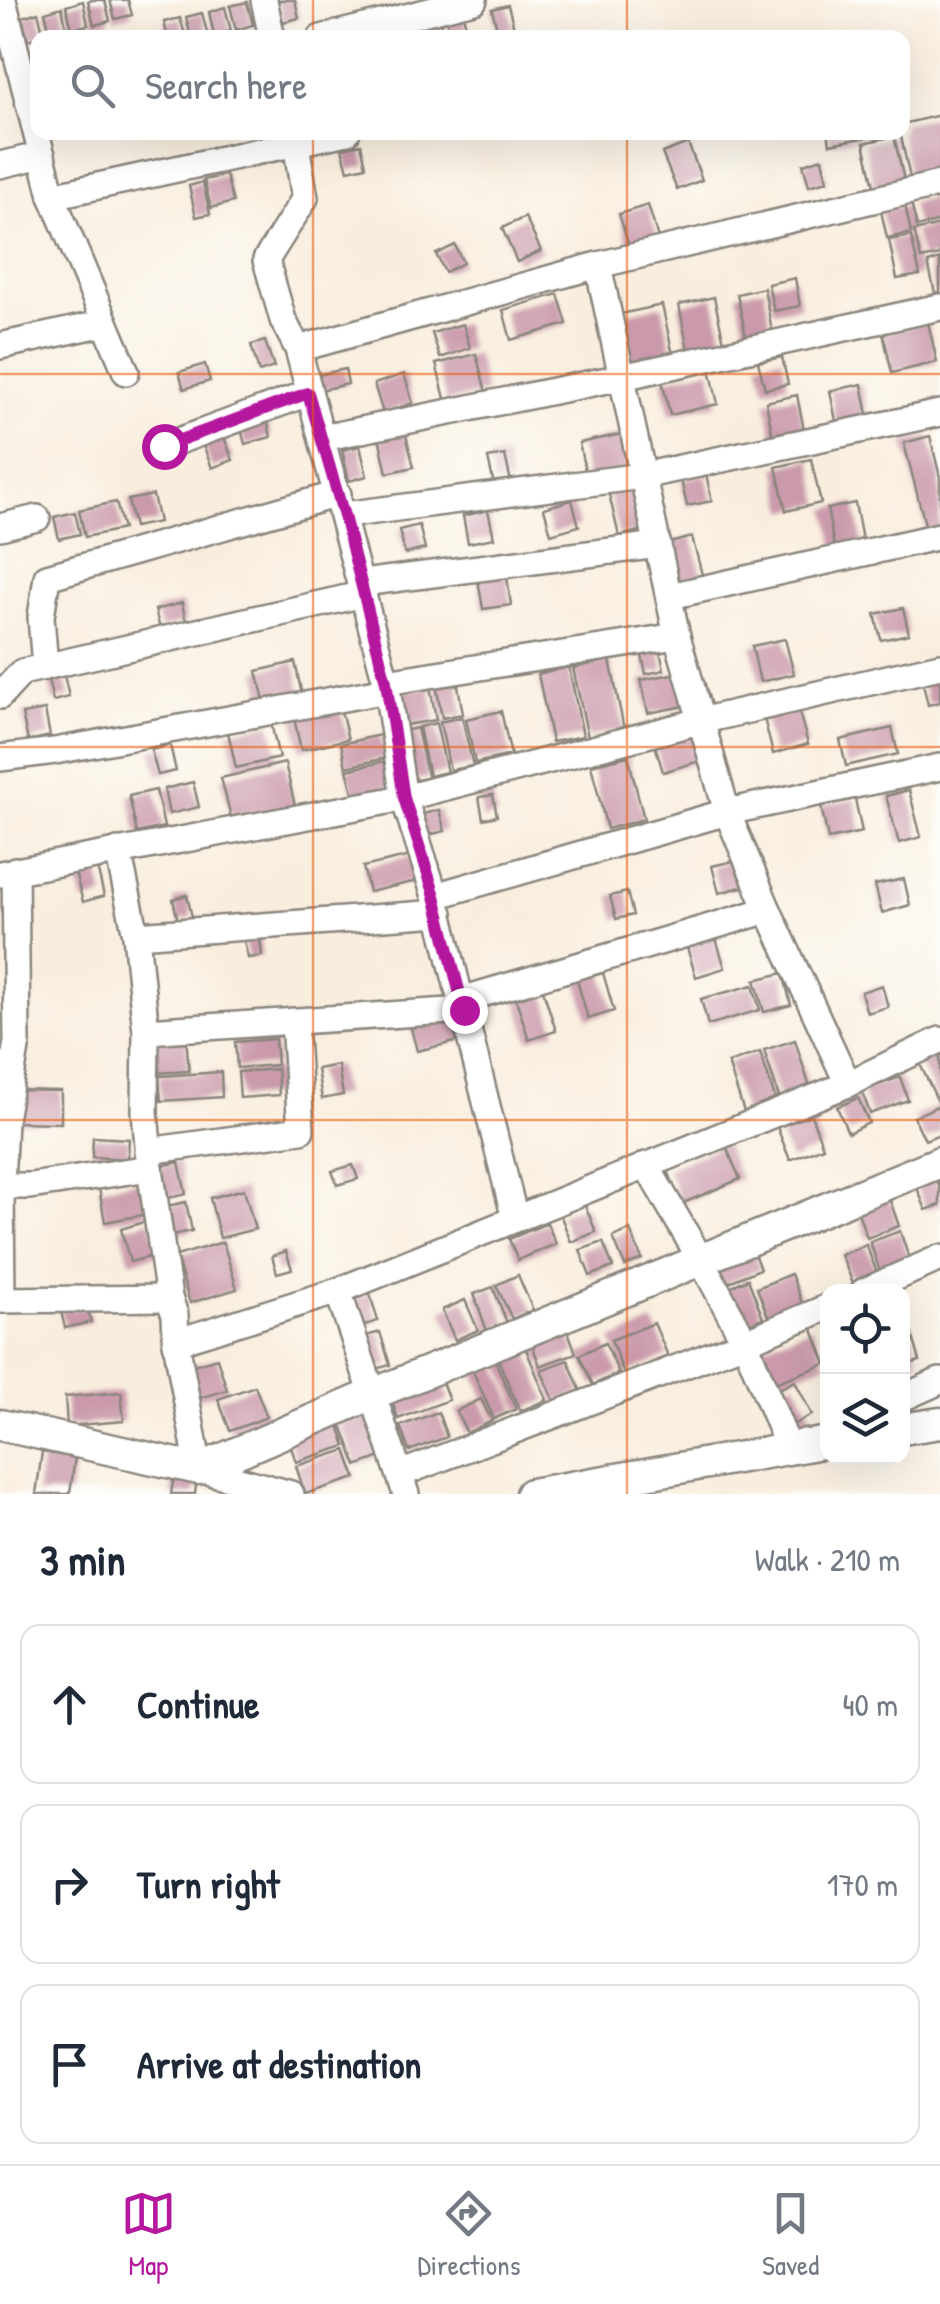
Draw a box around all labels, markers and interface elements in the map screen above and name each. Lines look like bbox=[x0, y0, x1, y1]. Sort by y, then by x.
search box bbox=[30, 30, 910, 140]
icon: search bbox=[65, 58, 120, 113]
text: Search here bbox=[145, 59, 307, 111]
route start bbox=[142, 424, 188, 470]
route end bbox=[442, 988, 488, 1034]
map controls bbox=[820, 1284, 910, 1464]
button: locate bbox=[820, 1284, 910, 1374]
button: layers bbox=[820, 1374, 910, 1464]
text: 3 min bbox=[40, 1531, 125, 1588]
text: Walk · 210 m bbox=[755, 1538, 900, 1581]
icon: ahead bbox=[42, 1677, 97, 1732]
text: Continue bbox=[137, 1678, 259, 1730]
text: 40 m bbox=[843, 1683, 898, 1726]
icon: right bbox=[42, 1857, 97, 1912]
text: Turn right bbox=[137, 1858, 280, 1910]
text: 170 m bbox=[827, 1863, 898, 1906]
icon: arrive bbox=[42, 2037, 97, 2092]
text: Arrive at destination bbox=[137, 2038, 421, 2090]
tab: Map bbox=[121, 2186, 176, 2284]
tab: Directions bbox=[417, 2186, 520, 2284]
tab: Saved bbox=[762, 2186, 819, 2284]

